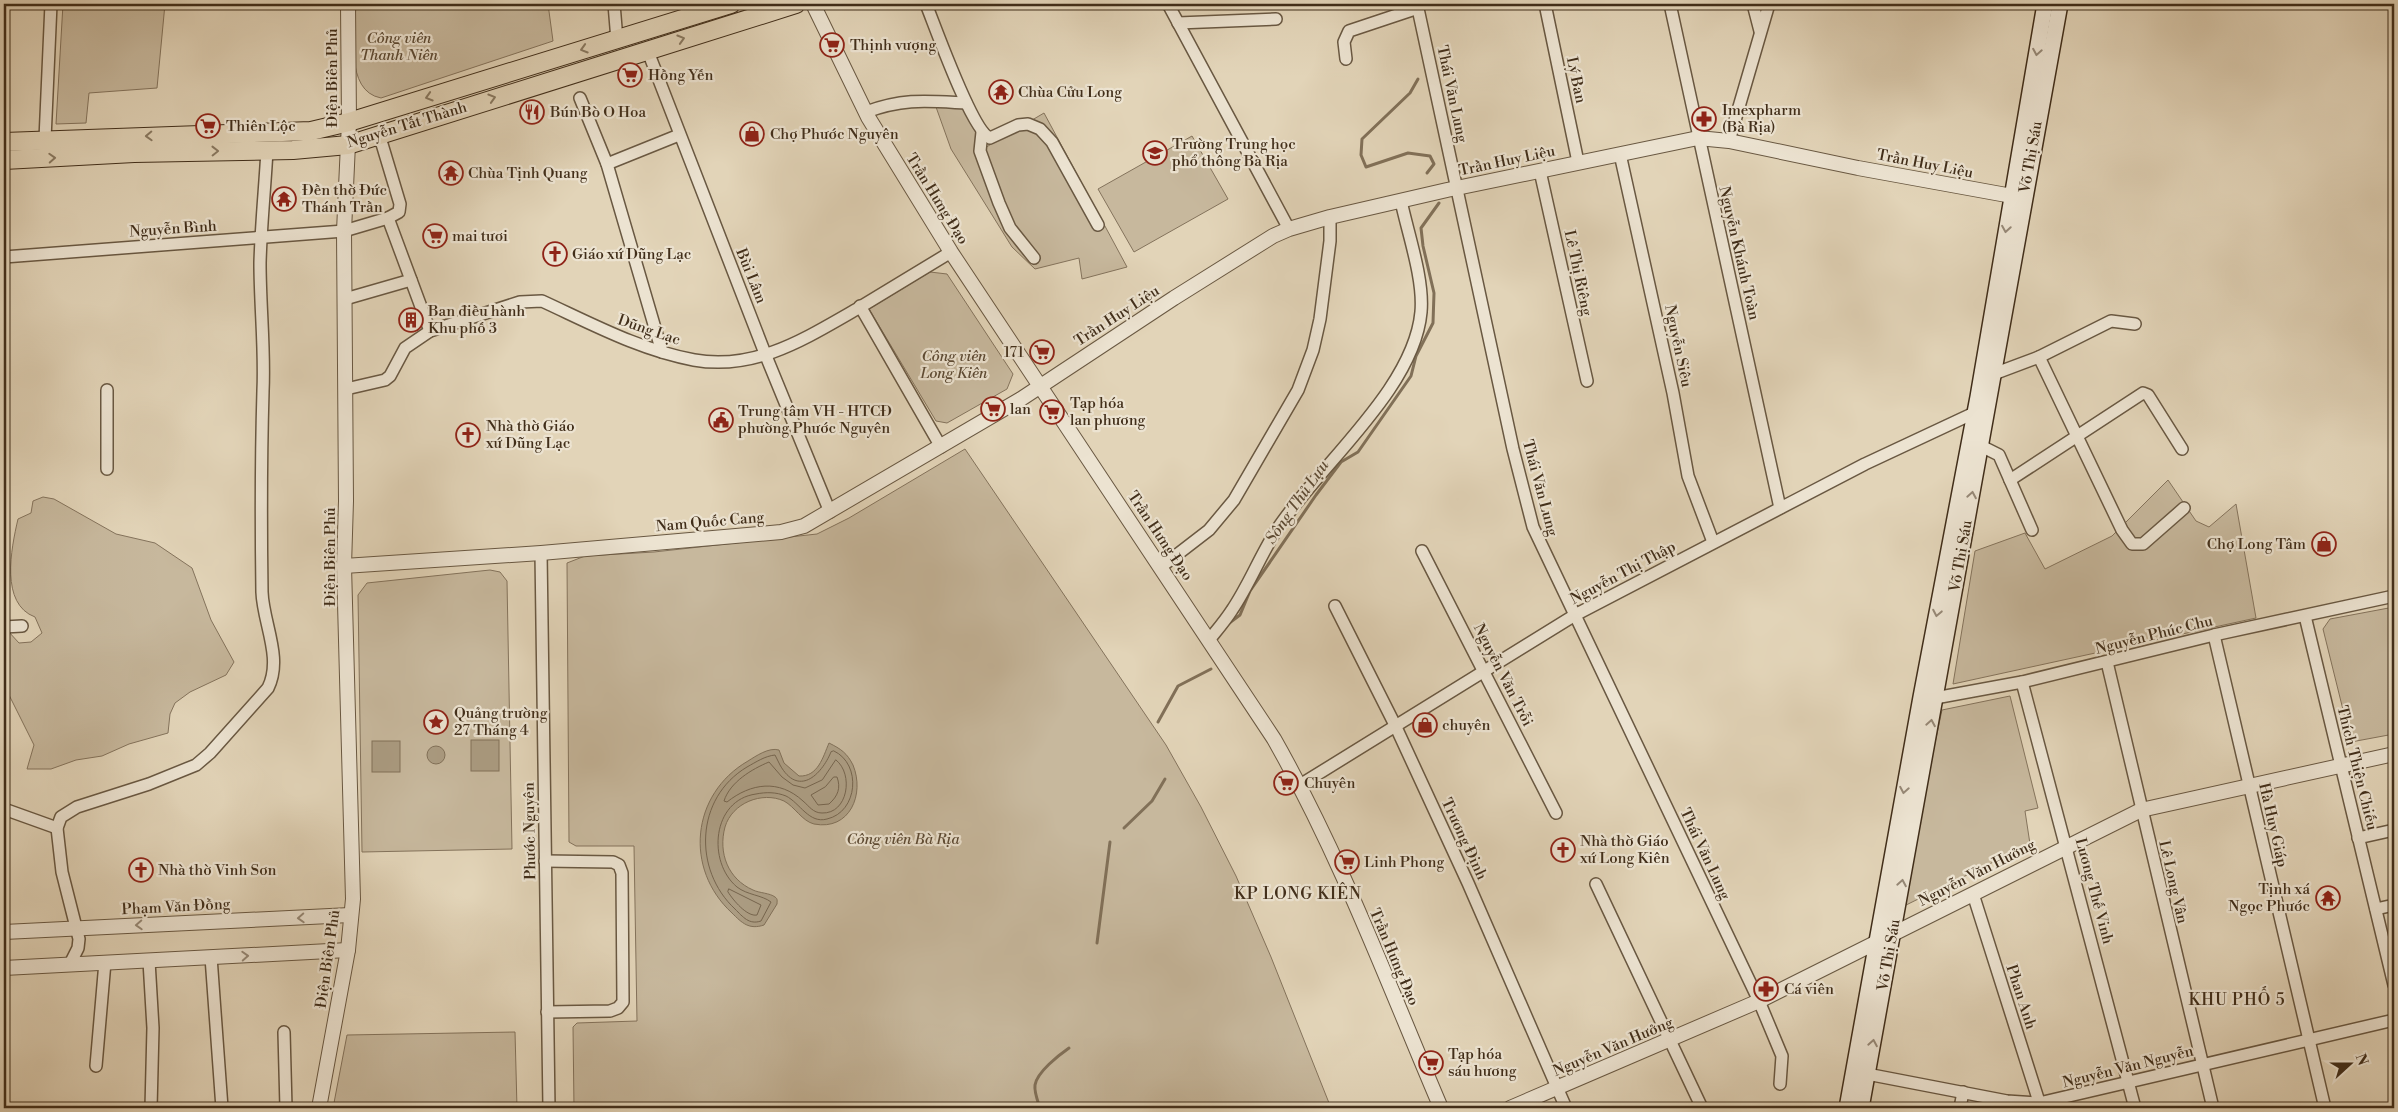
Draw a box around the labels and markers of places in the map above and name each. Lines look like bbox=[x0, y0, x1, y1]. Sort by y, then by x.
supermarket icon: Thịnh vượng bbox=[819, 32, 845, 58]
place label: Thịnh vượng bbox=[850, 36, 937, 55]
supermarket icon: Hồng Yến bbox=[617, 62, 643, 88]
place label: Hồng Yến bbox=[648, 66, 714, 85]
temple icon: Chùa Cửu Long bbox=[988, 79, 1014, 105]
place label: Chùa Cửu Long bbox=[1018, 83, 1122, 102]
restaurant icon: Bún Bò O Hoa bbox=[519, 99, 545, 125]
place label: Imexpharm (Bà Rịa) bbox=[1722, 101, 1801, 137]
place label: Bún Bò O Hoa bbox=[549, 103, 646, 122]
pharmacy icon: Imexpharm (Bà Rịa) bbox=[1691, 106, 1717, 132]
supermarket icon: Thiên Lộc bbox=[195, 113, 221, 139]
place label: Thiên Lộc bbox=[226, 117, 296, 136]
shop icon: Chợ Phước Nguyên bbox=[739, 121, 765, 147]
place label: Chợ Phước Nguyên bbox=[770, 125, 899, 144]
place label: Trường Trung học phổ thông Bà Rịa bbox=[1172, 135, 1296, 171]
school or university icon: Trường Trung học phổ thông Bà Rịa bbox=[1142, 140, 1168, 166]
temple icon: Chùa Tịnh Quang bbox=[438, 160, 464, 186]
place label: Chùa Tịnh Quang bbox=[468, 164, 588, 183]
place label: Đền thờ Đức Thánh Trần bbox=[302, 181, 387, 217]
temple icon: Đền thờ Đức Thánh Trần bbox=[271, 186, 297, 212]
supermarket icon: mai tươi bbox=[422, 223, 448, 249]
place label: mai tươi bbox=[452, 227, 508, 246]
church icon: Giáo xứ Dũng Lạc bbox=[542, 241, 568, 267]
place label: Giáo xứ Dũng Lạc bbox=[572, 245, 691, 264]
place label: Ban điều hành Khu phố 3 bbox=[427, 302, 525, 338]
building icon: Ban điều hành Khu phố 3 bbox=[398, 307, 424, 333]
supermarket icon: 171 bbox=[1029, 339, 1055, 365]
place label: 171 bbox=[1004, 343, 1025, 362]
place label: Tạp hóa lan phương bbox=[1070, 394, 1146, 430]
supermarket icon: lan bbox=[980, 396, 1006, 422]
supermarket icon: Tạp hóa lan phương bbox=[1039, 399, 1065, 425]
place label: lan bbox=[1010, 400, 1031, 419]
place label: Trung tâm VH - HTCĐ phường Phước Nguyên bbox=[738, 402, 892, 438]
public building icon: Trung tâm VH - HTCĐ phường Phước Nguyên bbox=[708, 407, 734, 433]
place label: Nhà thờ Giáo xứ Dũng Lạc bbox=[485, 417, 575, 453]
church icon: Nhà thờ Giáo xứ Dũng Lạc bbox=[455, 422, 481, 448]
shop icon: Chợ Long Tâm bbox=[2311, 531, 2337, 557]
place label: Chợ Long Tâm bbox=[2207, 535, 2306, 554]
place label: Quảng trường 27 Tháng 4 bbox=[454, 704, 548, 740]
place icon: Quảng trường 27 Tháng 4 bbox=[423, 709, 449, 735]
shop icon: chuyên bbox=[1412, 712, 1438, 738]
place label: chuyên bbox=[1442, 716, 1491, 735]
supermarket icon: Chuyên bbox=[1273, 770, 1299, 796]
place label: Chuyên bbox=[1304, 774, 1355, 793]
place label: Nhà thờ Giáo xứ Long Kiên bbox=[1579, 832, 1670, 868]
church icon: Nhà thờ Giáo xứ Long Kiên bbox=[1550, 837, 1576, 863]
supermarket icon: Linh Phong bbox=[1334, 849, 1360, 875]
place label: Linh Phong bbox=[1364, 853, 1444, 872]
church icon: Nhà thờ Vinh Sơn bbox=[128, 857, 154, 883]
place label: Nhà thờ Vinh Sơn bbox=[158, 861, 277, 880]
place label: Tịnh xá Ngọc Phước bbox=[2228, 880, 2310, 916]
temple icon: Tịnh xá Ngọc Phước bbox=[2315, 885, 2341, 911]
pharmacy icon: Cá viên bbox=[1753, 976, 1779, 1002]
place label: Cá viên bbox=[1784, 980, 1834, 999]
place label: Tạp hóa sáu hương bbox=[1448, 1045, 1517, 1081]
supermarket icon: Tạp hóa sáu hương bbox=[1418, 1050, 1444, 1076]

